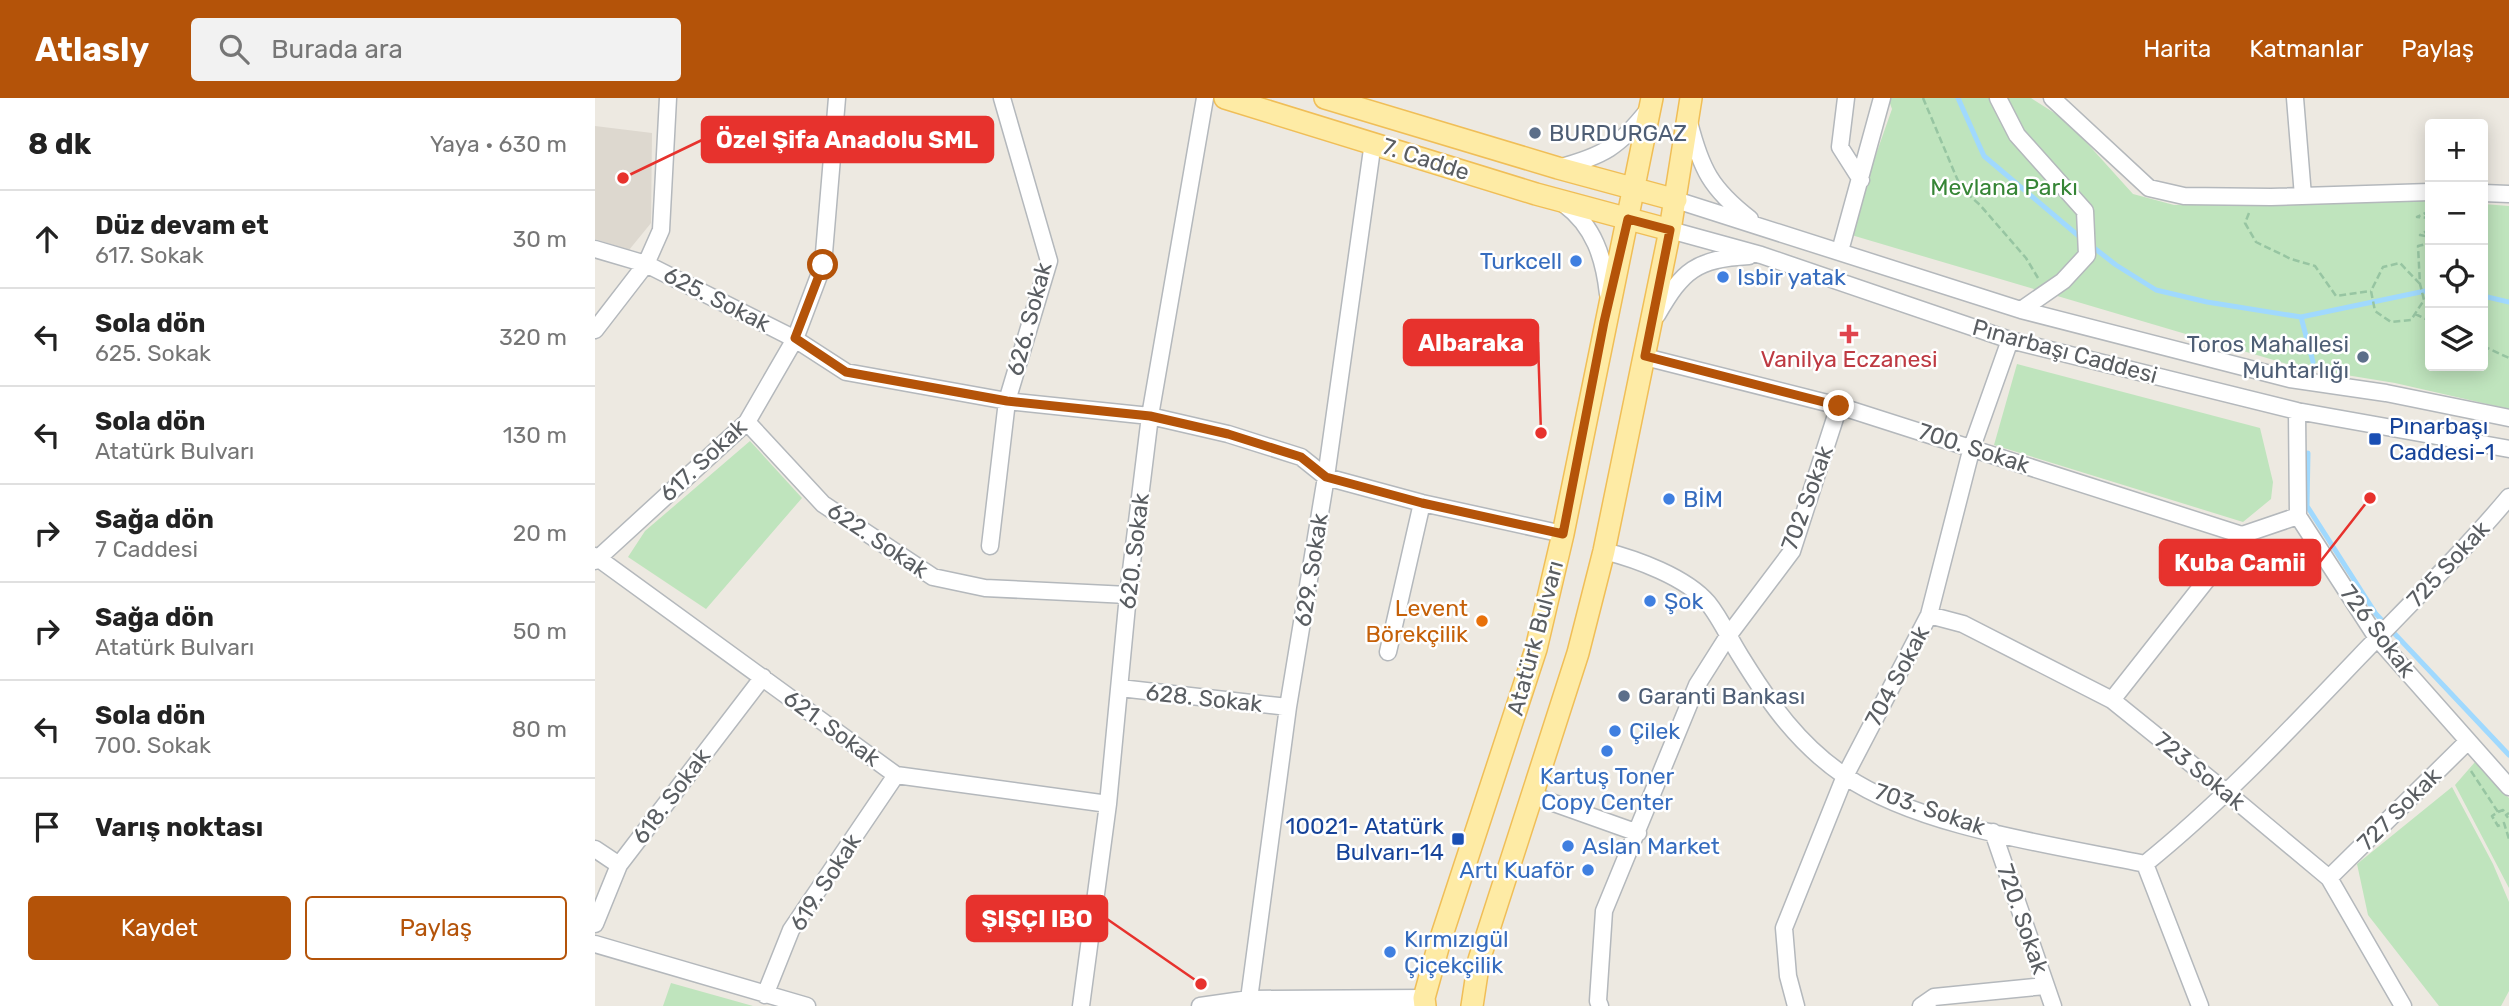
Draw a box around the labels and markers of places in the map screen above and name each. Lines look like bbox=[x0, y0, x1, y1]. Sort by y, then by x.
callout: Özel Şifa Anadolu SML bbox=[702, 117, 993, 162]
place label: BURDURGAZ bbox=[1549, 119, 1687, 147]
marker: BURDURGAZ bbox=[1527, 125, 1543, 141]
place label: Turkcell bbox=[1480, 247, 1562, 275]
marker: Turkcell bbox=[1568, 253, 1584, 269]
place label: Isbir yatak bbox=[1737, 263, 1846, 291]
marker: Isbir yatak bbox=[1715, 269, 1731, 285]
callout: Albaraka bbox=[1404, 320, 1538, 365]
marker: Vanilya Eczanesi bbox=[1841, 326, 1857, 342]
place label: Toros Mahallesi Muhtarlığı bbox=[2187, 330, 2349, 384]
place label: Vanilya Eczanesi bbox=[1760, 345, 1938, 373]
marker: Toros Mahallesi Muhtarlığı bbox=[2355, 349, 2371, 365]
place label: Pınarbaşı Caddesi-1 bbox=[2389, 412, 2495, 466]
marker: Pınarbaşı Caddesi-1 bbox=[2367, 431, 2383, 447]
place label: BİM bbox=[1683, 485, 1723, 513]
marker: BİM bbox=[1661, 491, 1677, 507]
callout: Kuba Camii bbox=[2160, 540, 2320, 585]
place label: Şok bbox=[1664, 587, 1704, 615]
marker: Şok bbox=[1642, 593, 1658, 609]
place label: Levent Börekçilik bbox=[1365, 594, 1468, 648]
marker: Levent Börekçilik bbox=[1474, 613, 1490, 629]
place label: Garanti Bankası bbox=[1638, 682, 1805, 710]
marker: Garanti Bankası bbox=[1616, 688, 1632, 704]
place label: Çilek bbox=[1629, 717, 1680, 745]
marker: Çilek bbox=[1607, 723, 1623, 739]
marker: Kartuş Toner Copy Center bbox=[1599, 743, 1615, 759]
place label: Kartuş Toner Copy Center bbox=[1540, 762, 1675, 816]
place label: 10021- Atatürk Bulvarı-14 bbox=[1286, 812, 1444, 866]
marker: 10021- Atatürk Bulvarı-14 bbox=[1450, 831, 1466, 847]
place label: Aslan Market bbox=[1582, 832, 1720, 860]
marker: Aslan Market bbox=[1560, 838, 1576, 854]
place label: Artı Kuaför bbox=[1459, 856, 1574, 884]
marker: Artı Kuaför bbox=[1580, 862, 1596, 878]
callout: ŞIŞÇI IBO bbox=[967, 896, 1107, 941]
place label: Kırmızıgül Çiçekçilik bbox=[1404, 925, 1509, 979]
marker: Kırmızıgül Çiçekçilik bbox=[1382, 944, 1398, 960]

